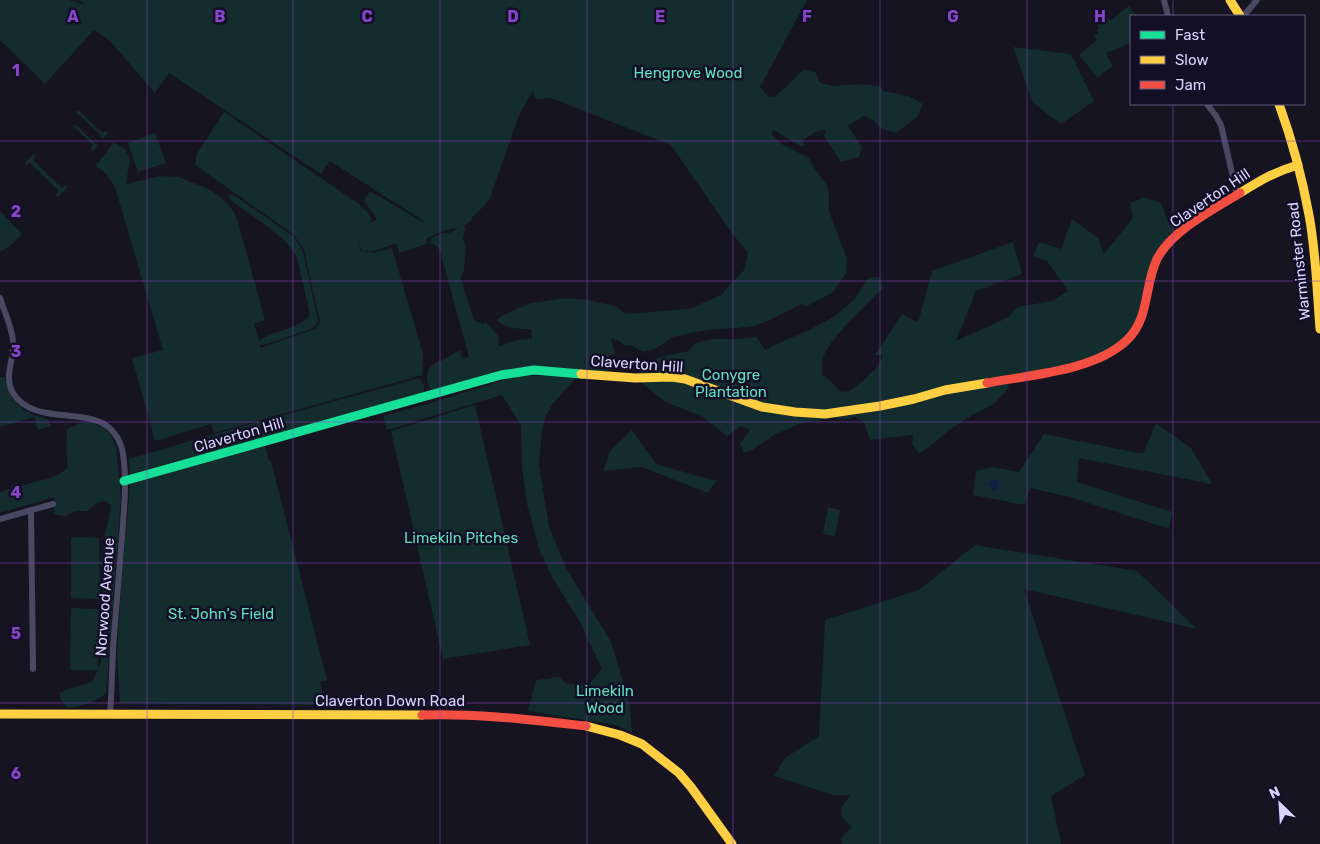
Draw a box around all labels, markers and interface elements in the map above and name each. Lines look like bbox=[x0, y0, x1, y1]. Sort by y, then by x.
text: A bbox=[67, 7, 79, 26]
text: B bbox=[214, 7, 226, 26]
text: C bbox=[361, 7, 373, 26]
text: D bbox=[507, 7, 519, 26]
text: E bbox=[655, 7, 665, 26]
text: F bbox=[802, 7, 812, 26]
text: G bbox=[947, 7, 959, 26]
text: H bbox=[1094, 7, 1106, 26]
legend bbox=[1130, 15, 1305, 105]
text: Fast bbox=[1175, 26, 1205, 44]
text: Slow bbox=[1175, 51, 1208, 69]
text: 1 bbox=[12, 61, 20, 80]
park label: Hengrove Wood bbox=[634, 64, 742, 82]
text: Jam bbox=[1175, 76, 1206, 94]
street label: Claverton Hill bbox=[1167, 165, 1253, 231]
street label: Warminster Road bbox=[1284, 201, 1314, 321]
text: 2 bbox=[11, 202, 21, 221]
text: 3 bbox=[11, 342, 21, 361]
street label: Claverton Hill bbox=[590, 352, 684, 376]
park label: Conygre Plantation bbox=[695, 366, 767, 401]
street label: Claverton Hill bbox=[192, 414, 286, 456]
text: 4 bbox=[11, 483, 22, 502]
park label: Limekiln Pitches bbox=[404, 529, 518, 547]
street label: Norwood Avenue bbox=[92, 537, 118, 657]
park label: St. John's Field bbox=[168, 605, 274, 623]
text: 5 bbox=[11, 624, 21, 643]
park label: Limekiln Wood bbox=[576, 682, 634, 717]
street label: Claverton Down Road bbox=[315, 692, 465, 710]
text: 6 bbox=[11, 764, 21, 783]
north arrow bbox=[1255, 779, 1305, 829]
text: N bbox=[1267, 783, 1283, 803]

